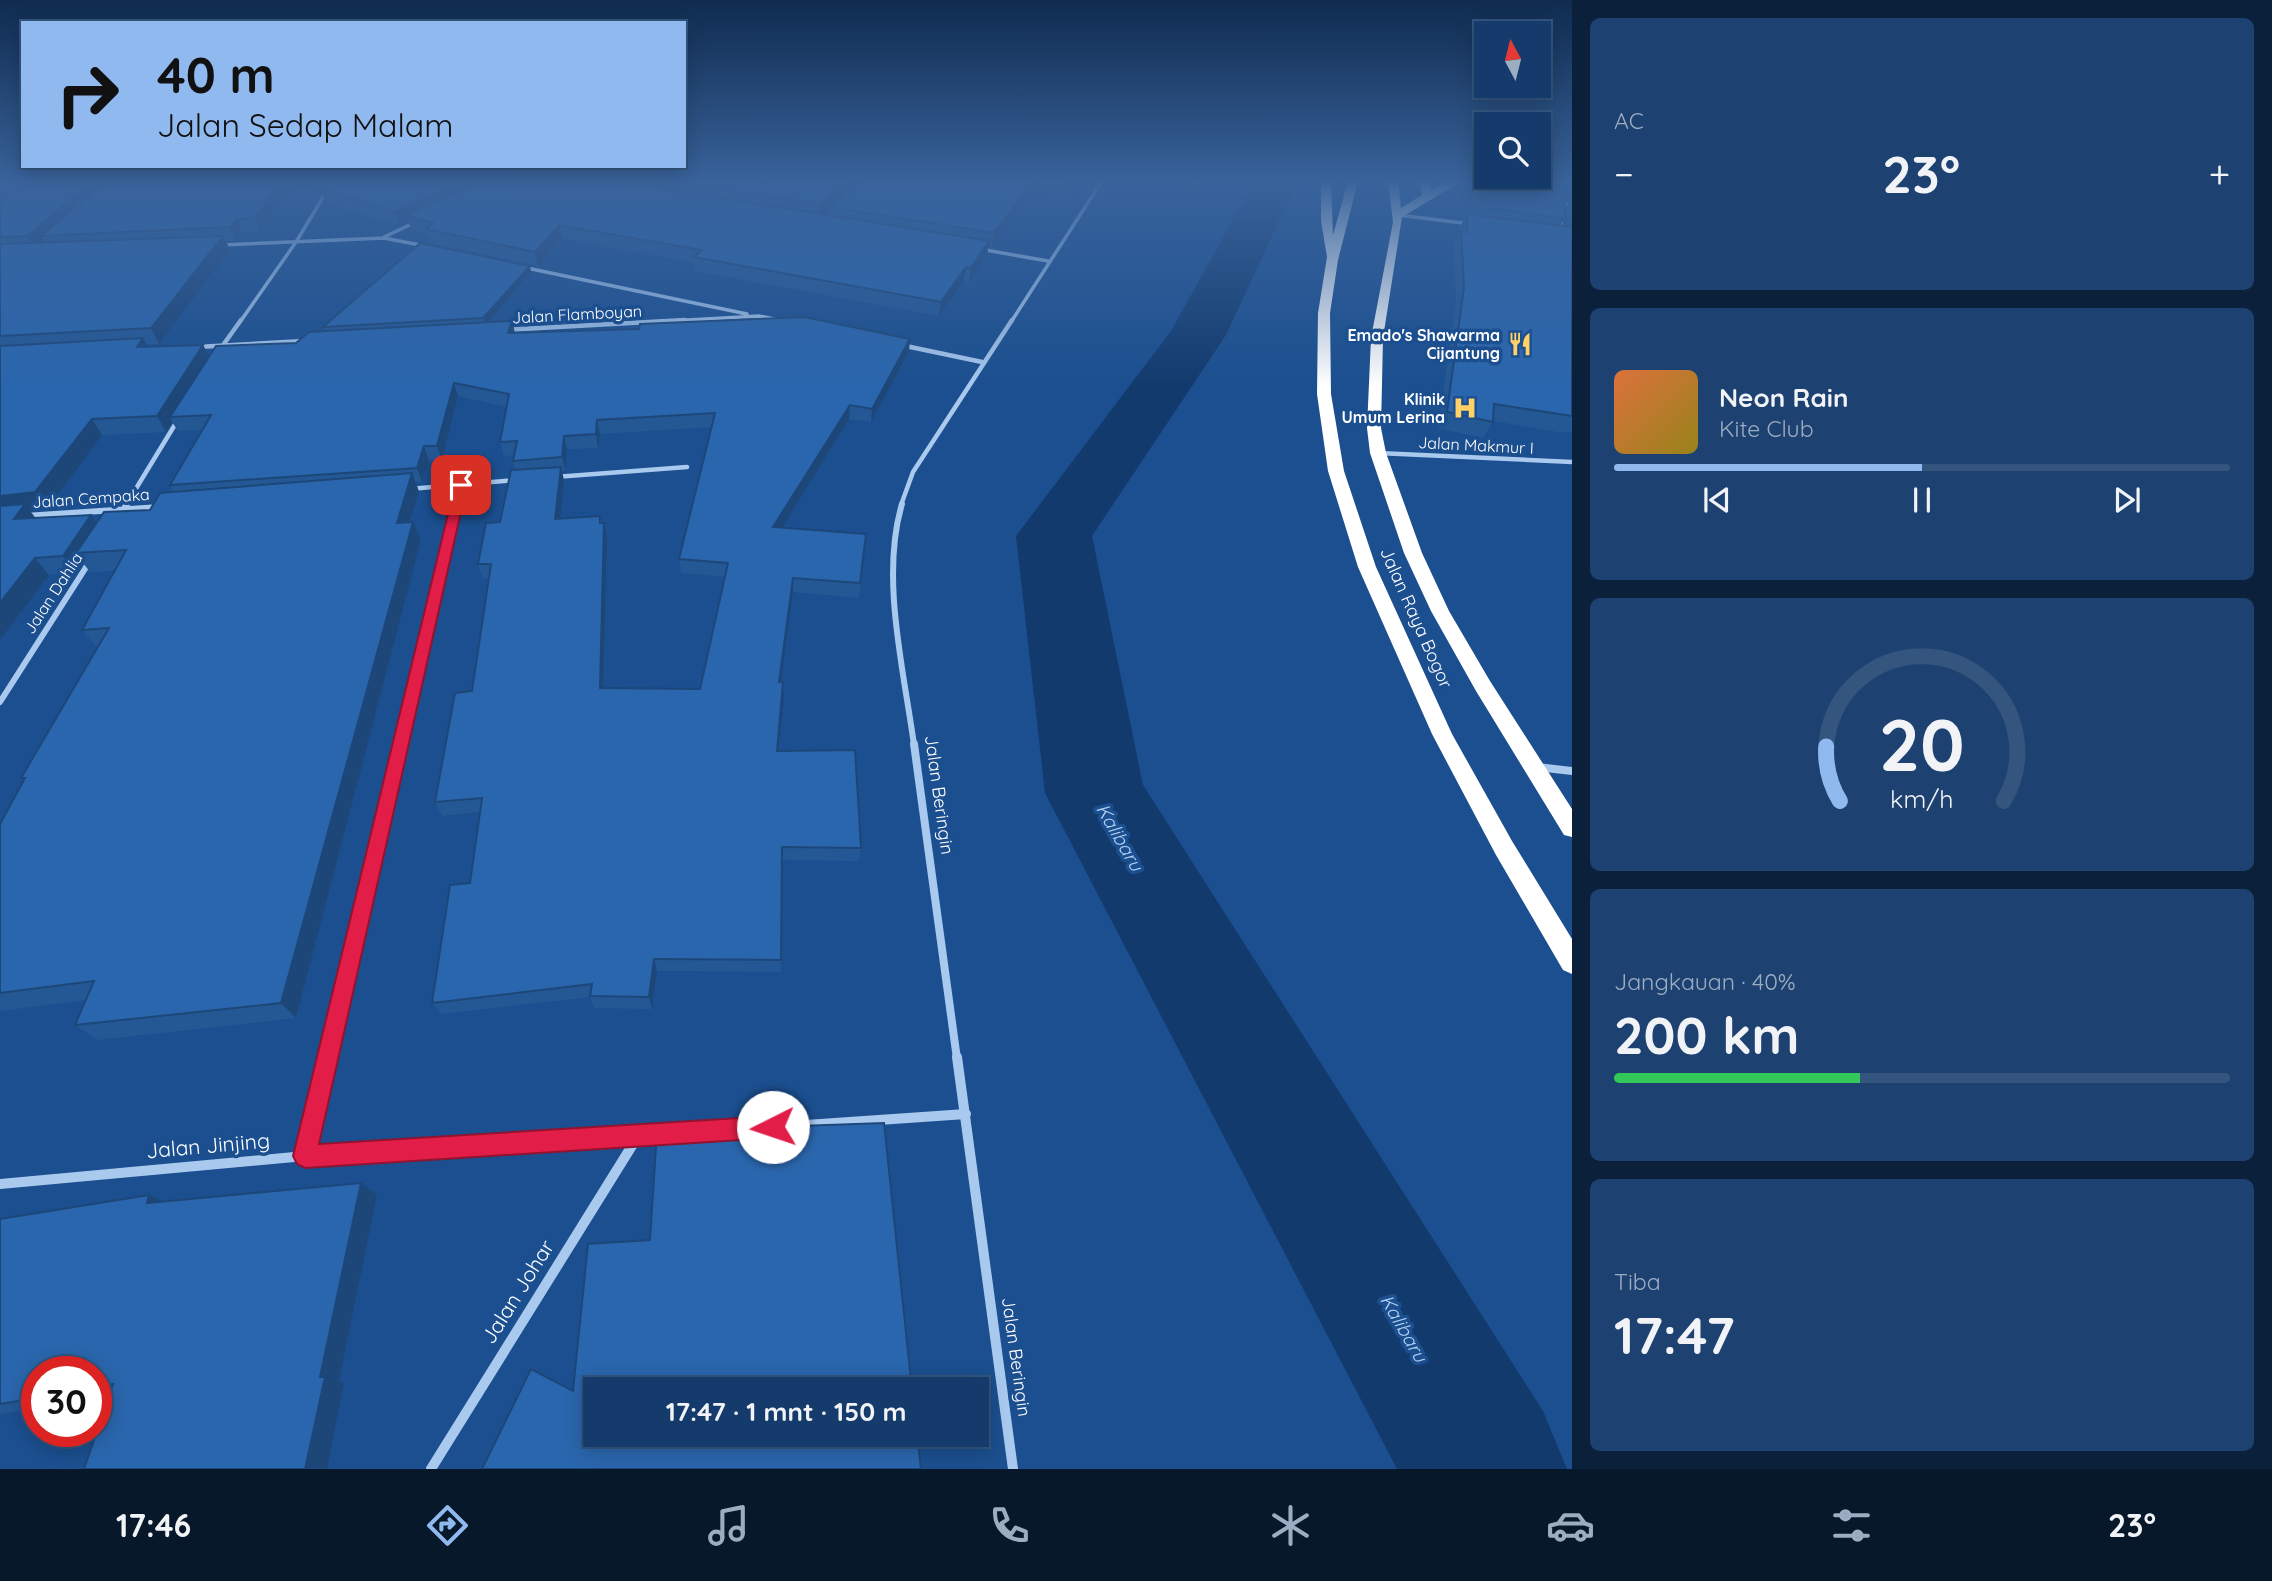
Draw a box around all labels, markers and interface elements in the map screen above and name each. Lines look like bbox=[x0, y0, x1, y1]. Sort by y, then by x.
north arrow bbox=[1474, 21, 1550, 98]
map controls bbox=[1474, 21, 1551, 189]
text: 40 m bbox=[157, 44, 275, 105]
icon: right bbox=[42, 49, 133, 140]
text: Jalan Sedap Malam bbox=[157, 105, 453, 145]
text: AC bbox=[1614, 106, 1644, 135]
button: search bbox=[1474, 112, 1551, 189]
text: 23° bbox=[1882, 141, 1960, 206]
text: − bbox=[1614, 150, 1634, 198]
text: + bbox=[2209, 150, 2230, 198]
street label: Jalan Flamboyan bbox=[511, 301, 643, 327]
place label: Emado's Shawarma Cijantung bbox=[1347, 325, 1500, 363]
restaurant icon: Emado's Shawarma Cijantung bbox=[1506, 330, 1534, 358]
text: Neon Rain bbox=[1719, 381, 1848, 414]
place label: Klinik Umum Lerina bbox=[1342, 389, 1445, 427]
hospital icon: Klinik Umum Lerina bbox=[1451, 394, 1479, 422]
text: Kite Club bbox=[1719, 414, 1814, 443]
street label: Jalan Makmur I bbox=[1418, 432, 1534, 458]
pin bbox=[431, 455, 491, 515]
icon: arrive bbox=[442, 466, 480, 504]
icon: previous bbox=[1698, 481, 1736, 519]
icon: pause bbox=[1903, 481, 1941, 519]
icon: next bbox=[2108, 481, 2146, 519]
street label: Jalan Cempaka bbox=[32, 484, 150, 512]
street label: Jalan Raya Bogor bbox=[1375, 544, 1458, 692]
street label: Jalan Dahlia bbox=[19, 549, 87, 637]
text: 20 bbox=[1879, 698, 1965, 789]
street label: Jalan Beringin bbox=[920, 734, 959, 856]
text: km/h bbox=[1890, 782, 1954, 813]
water label: Kalibaru bbox=[1091, 799, 1149, 876]
text: Jangkauan · 40% bbox=[1614, 967, 1796, 996]
text: 200 km bbox=[1614, 1002, 1800, 1067]
position arrow bbox=[736, 1090, 810, 1164]
street label: Jalan Jinjing bbox=[145, 1127, 271, 1163]
street label: Jalan Johar bbox=[475, 1235, 559, 1348]
text: Tiba bbox=[1614, 1267, 1661, 1296]
water label: Kalibaru bbox=[1375, 1290, 1433, 1367]
street label: Jalan Beringin bbox=[997, 1296, 1036, 1418]
text: 17:47 bbox=[1614, 1302, 1735, 1367]
speed limit sign: 30 bbox=[21, 1356, 112, 1447]
text: 17:47 · 1 mnt · 150 m bbox=[666, 1395, 906, 1428]
icon: directions bbox=[423, 1501, 472, 1550]
icon: music bbox=[704, 1501, 753, 1550]
icon: phone bbox=[985, 1501, 1034, 1550]
icon: climate bbox=[1266, 1501, 1315, 1550]
icon: car bbox=[1546, 1501, 1595, 1550]
icon: filters bbox=[1827, 1501, 1876, 1550]
text: 17:46 bbox=[116, 1505, 191, 1545]
text: 23° bbox=[2108, 1505, 2156, 1545]

